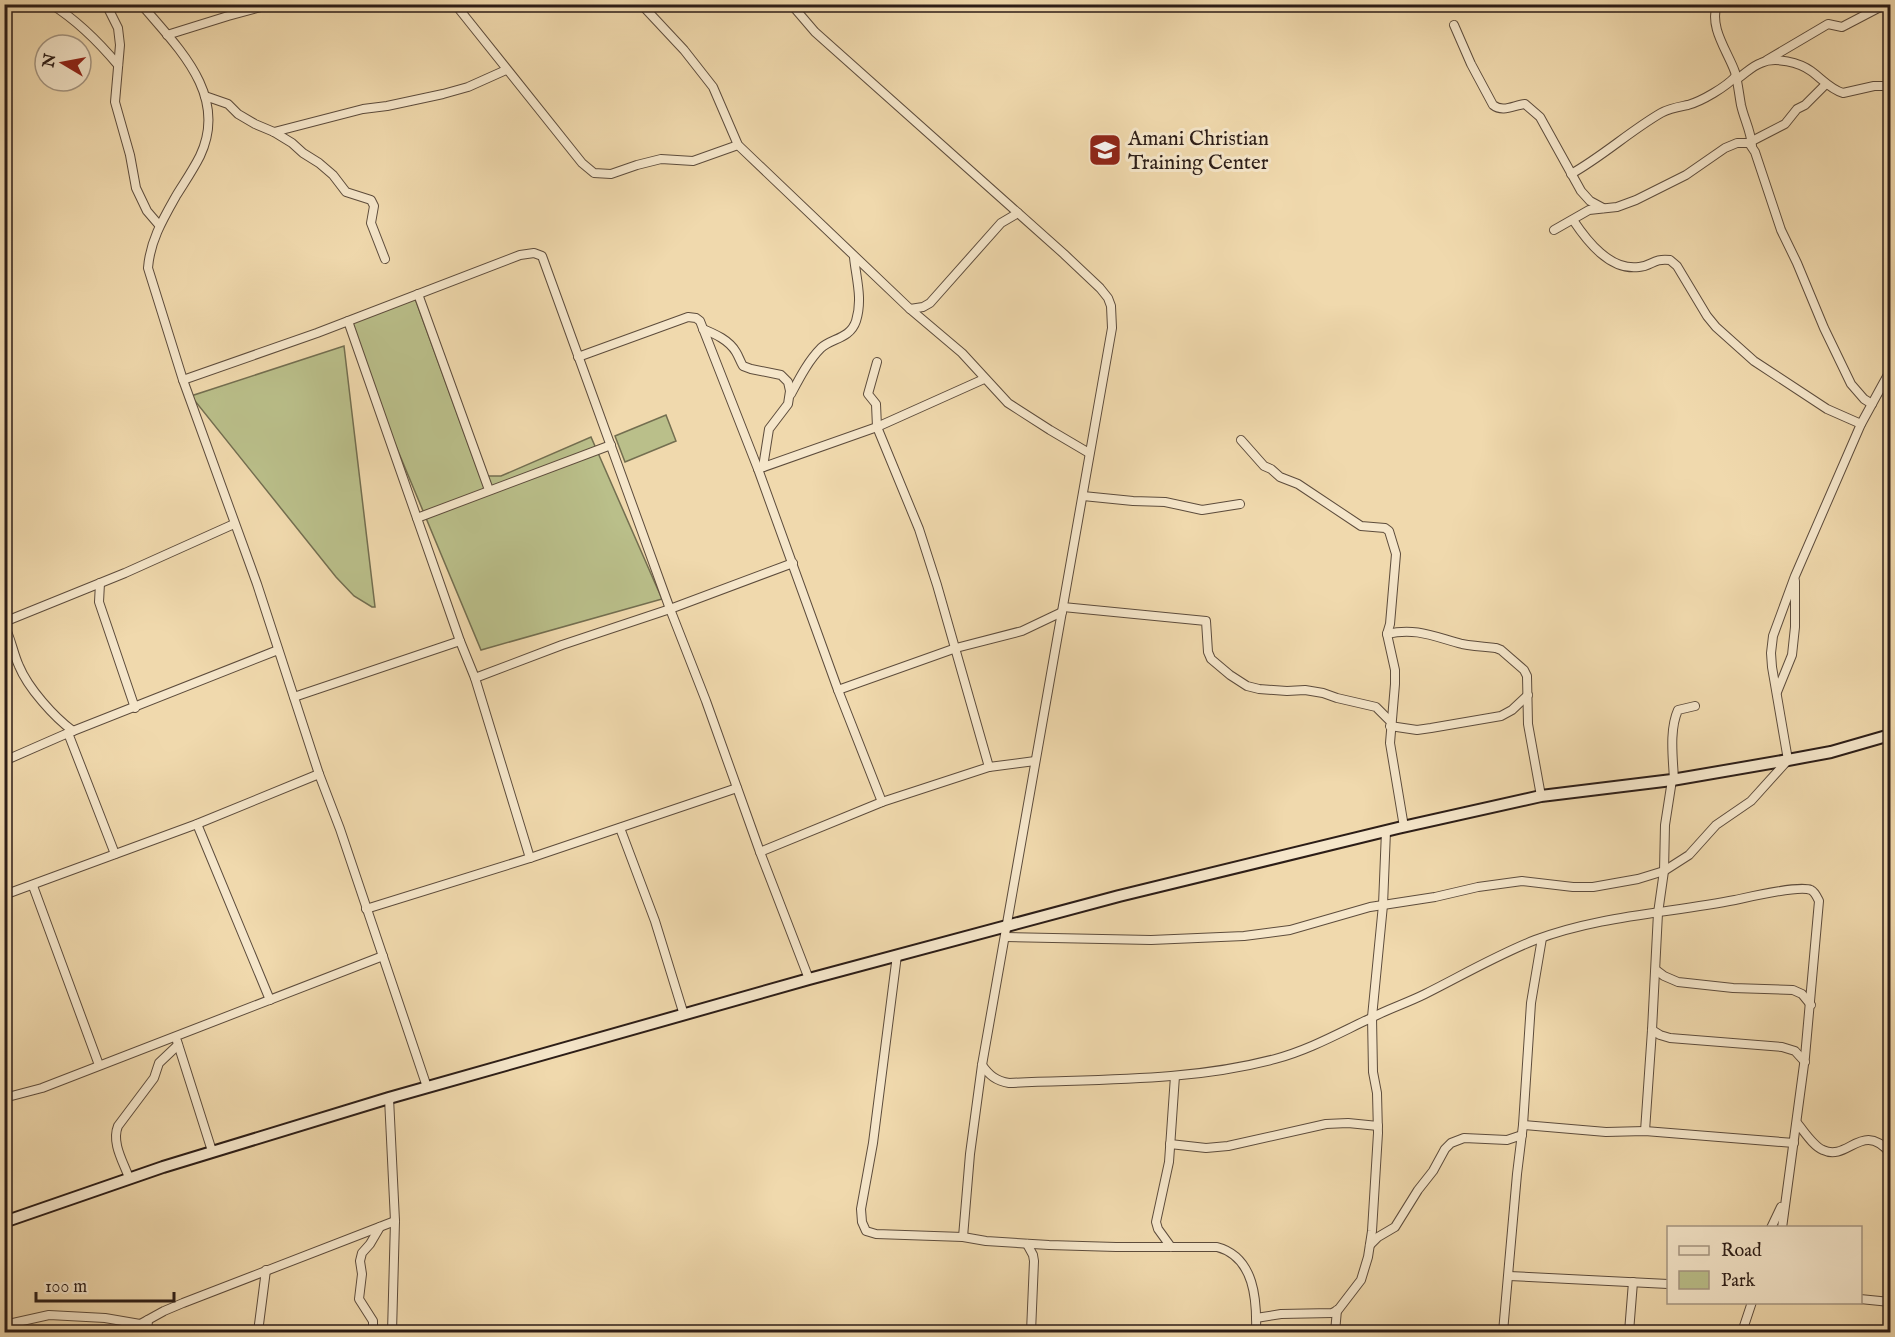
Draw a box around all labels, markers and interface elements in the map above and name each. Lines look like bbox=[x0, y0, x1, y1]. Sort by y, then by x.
north arrow bbox=[33, 33, 93, 93]
text: N bbox=[39, 52, 61, 70]
place label: Amani Christian Training Center bbox=[1127, 126, 1269, 177]
school or university icon: Amani Christian Training Center bbox=[1087, 132, 1123, 168]
legend bbox=[1667, 1226, 1862, 1304]
text: Road bbox=[1721, 1240, 1762, 1263]
scale bar bbox=[36, 1265, 174, 1303]
text: Park bbox=[1721, 1270, 1756, 1293]
text: 100 m bbox=[45, 1276, 87, 1299]

